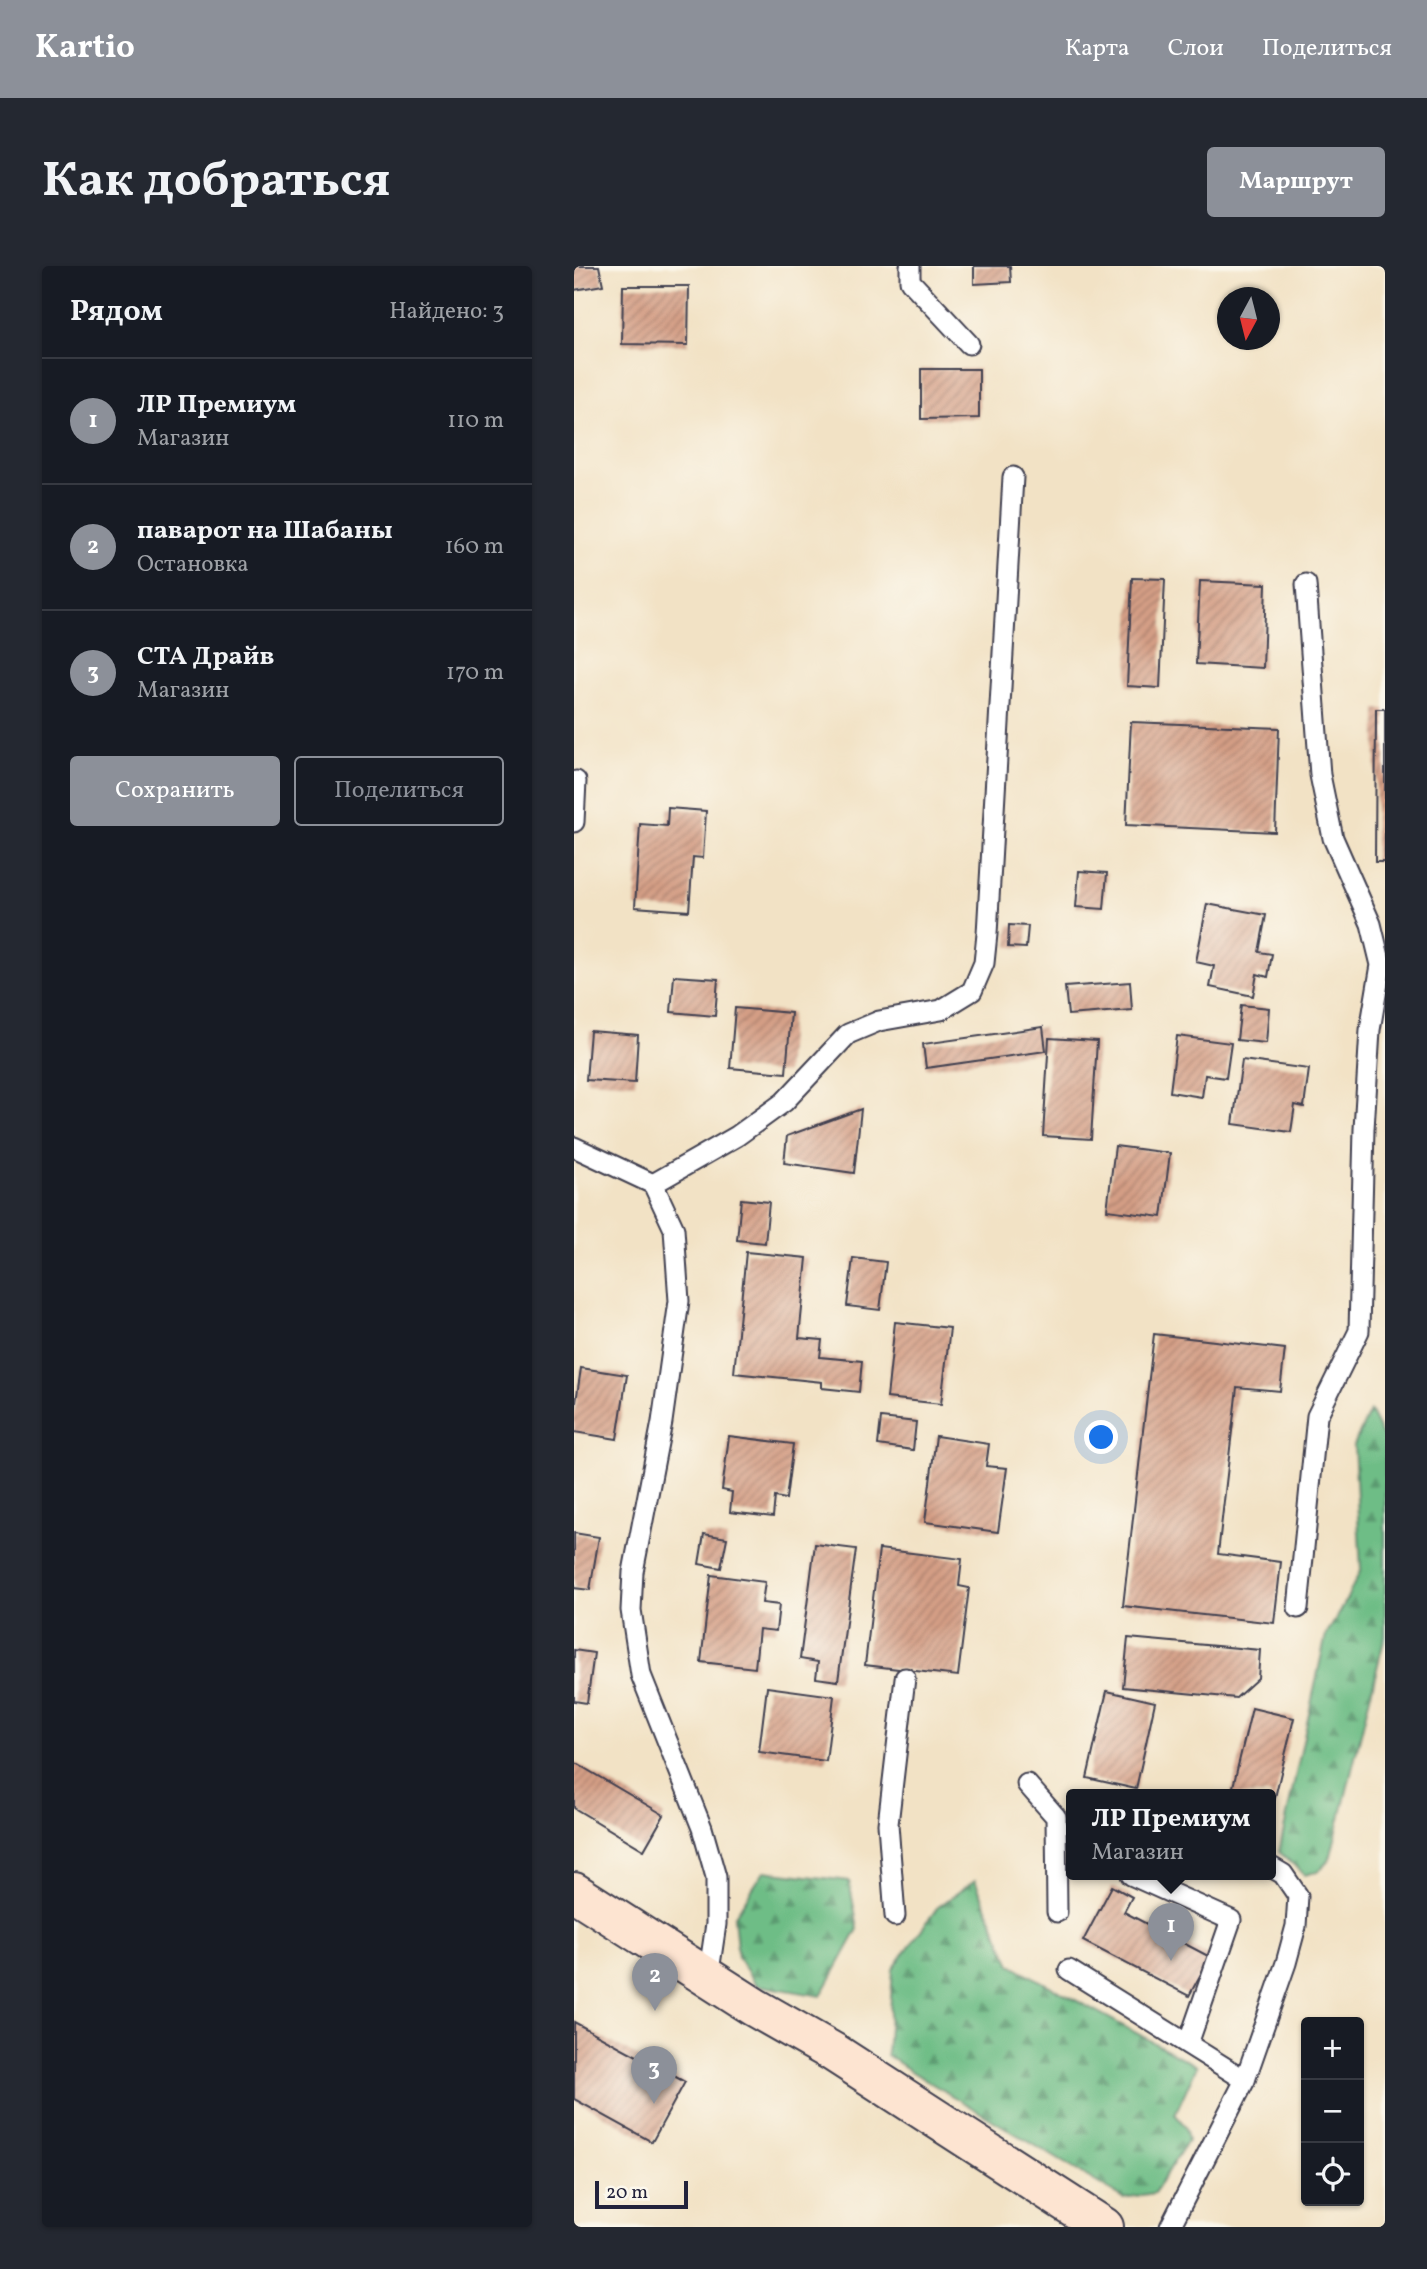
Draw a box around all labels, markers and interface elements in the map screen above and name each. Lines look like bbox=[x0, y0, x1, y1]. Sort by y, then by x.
text: Kartio bbox=[35, 26, 135, 72]
text: Карта bbox=[1065, 32, 1130, 66]
text: Слои bbox=[1168, 32, 1224, 66]
text: Поделиться bbox=[1262, 32, 1392, 66]
button: Маршрут bbox=[1207, 147, 1385, 217]
text: Как добраться bbox=[42, 148, 390, 217]
north arrow bbox=[1217, 287, 1280, 350]
text: Рядом bbox=[70, 291, 163, 333]
text: Найдено: 3 bbox=[389, 296, 504, 328]
text: ЛР Премиум bbox=[137, 387, 296, 423]
text: 1 bbox=[88, 405, 98, 437]
text: 110 m bbox=[447, 405, 504, 437]
text: Магазин bbox=[137, 423, 229, 455]
text: паварот на Шабаны bbox=[137, 513, 393, 549]
text: 2 bbox=[87, 531, 99, 563]
text: 160 m bbox=[445, 531, 504, 563]
text: Остановка bbox=[137, 549, 249, 581]
text: СТА Драйв bbox=[137, 639, 274, 675]
text: 3 bbox=[87, 657, 99, 689]
text: 170 m bbox=[446, 657, 504, 689]
text: Магазин bbox=[137, 675, 229, 707]
button: Сохранить bbox=[70, 756, 280, 826]
button: Поделиться bbox=[294, 756, 504, 826]
your location bbox=[1084, 1420, 1118, 1454]
popup bbox=[1066, 1789, 1276, 1880]
text: ЛР Премиум bbox=[1091, 1801, 1251, 1837]
text: Магазин bbox=[1091, 1837, 1184, 1869]
pin: 1 bbox=[1148, 1903, 1194, 1961]
pin: 2 bbox=[632, 1953, 678, 2011]
map controls bbox=[1301, 2017, 1364, 2206]
button: + bbox=[1301, 2017, 1364, 2080]
pin: 3 bbox=[631, 2046, 677, 2104]
button: − bbox=[1301, 2080, 1364, 2143]
button: locate bbox=[1301, 2143, 1364, 2206]
scale bar bbox=[595, 2178, 688, 2210]
text: 20 m bbox=[606, 2180, 648, 2206]

